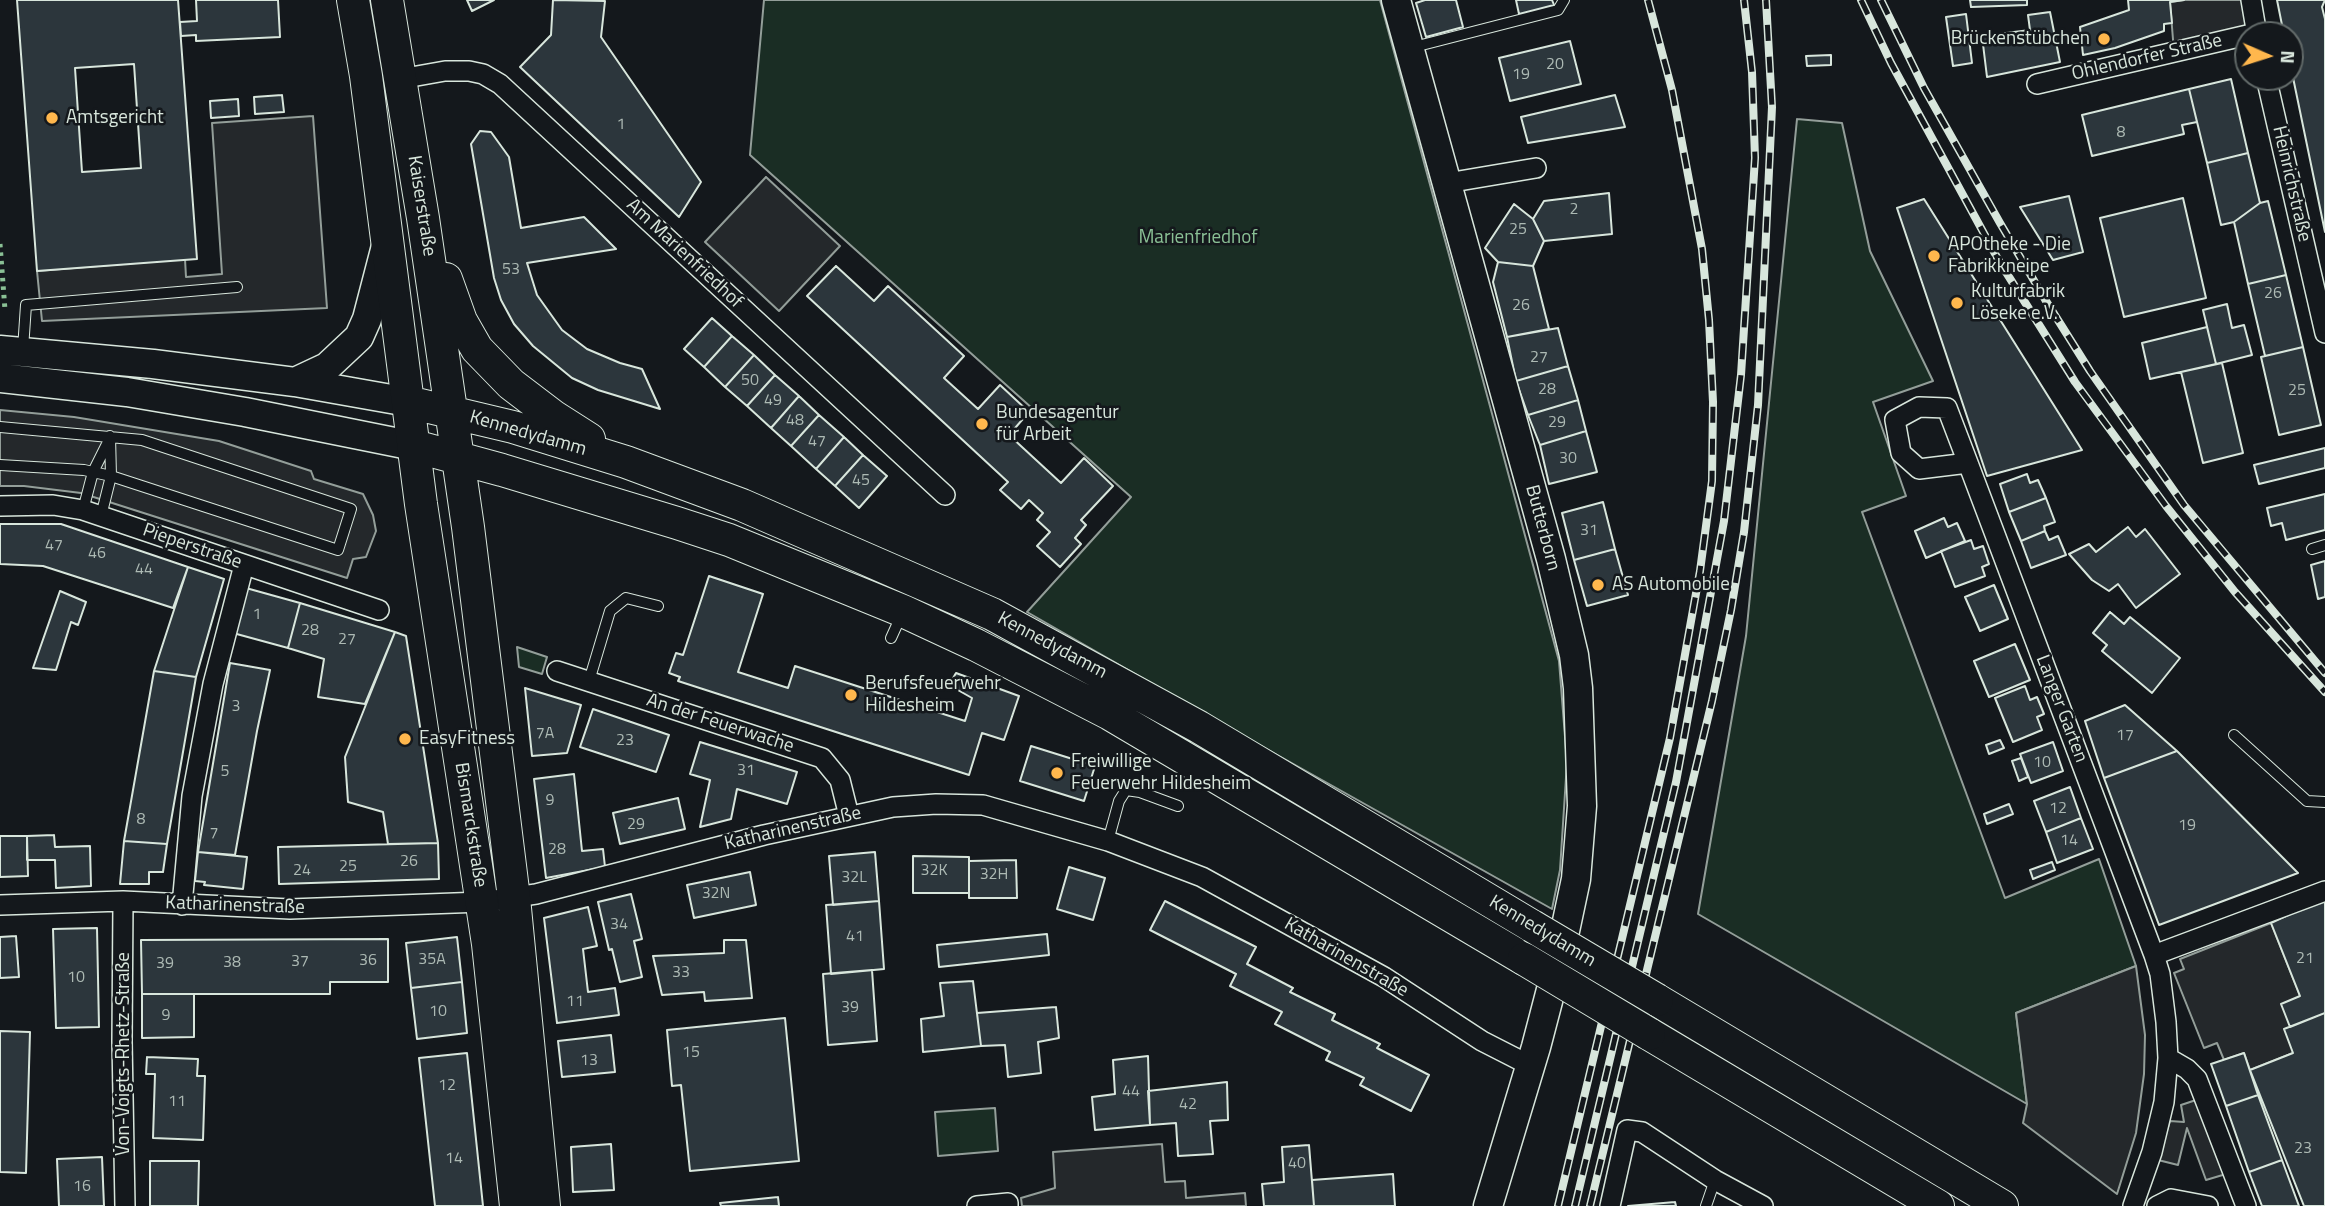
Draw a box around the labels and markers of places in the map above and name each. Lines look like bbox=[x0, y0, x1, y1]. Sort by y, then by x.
place label: Brückenstübchen bbox=[1951, 28, 2090, 50]
marker: Brückenstübchen bbox=[2096, 31, 2112, 47]
place label: Amtsgericht bbox=[66, 107, 164, 129]
marker: Amtsgericht bbox=[44, 110, 60, 126]
place label: APOtheke - Die Fabrikkneipe bbox=[1948, 234, 2071, 278]
marker: APOtheke - Die Fabrikkneipe bbox=[1926, 248, 1942, 264]
place label: Kulturfabrik Löseke e.V. bbox=[1971, 281, 2065, 325]
marker: Kulturfabrik Löseke e.V. bbox=[1949, 295, 1965, 311]
place label: Bundesagentur für Arbeit bbox=[996, 402, 1119, 446]
marker: Bundesagentur für Arbeit bbox=[974, 416, 990, 432]
place label: AS Automobile bbox=[1612, 574, 1730, 596]
marker: AS Automobile bbox=[1590, 577, 1606, 593]
place label: Berufsfeuerwehr Hildesheim bbox=[865, 673, 1001, 717]
marker: Berufsfeuerwehr Hildesheim bbox=[843, 687, 859, 703]
place label: EasyFitness bbox=[419, 728, 515, 750]
marker: EasyFitness bbox=[397, 731, 413, 747]
place label: Freiwillige Feuerwehr Hildesheim bbox=[1071, 751, 1251, 795]
marker: Freiwillige Feuerwehr Hildesheim bbox=[1049, 765, 1065, 781]

